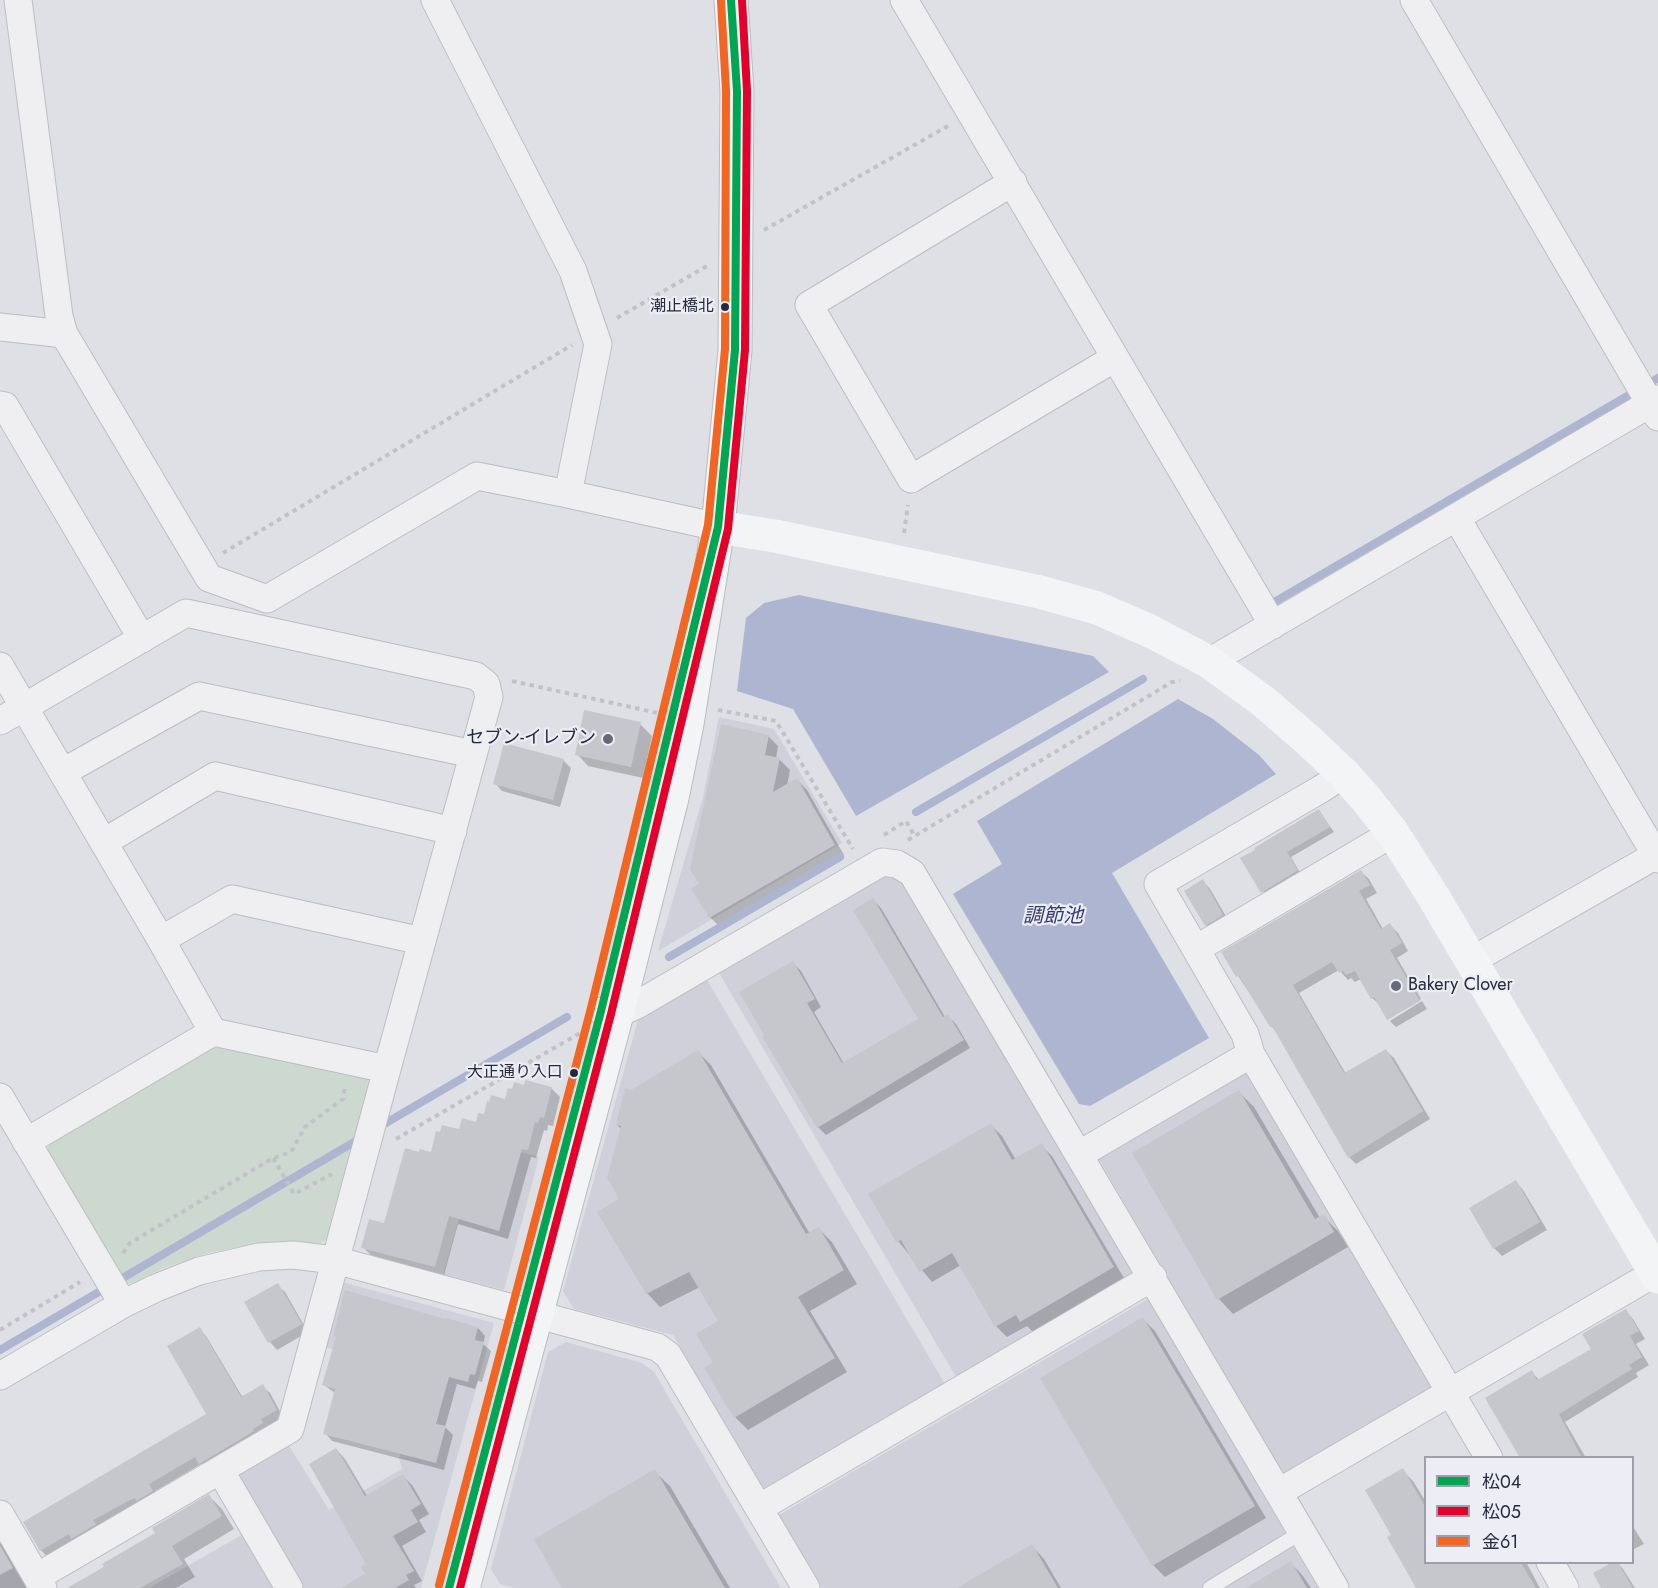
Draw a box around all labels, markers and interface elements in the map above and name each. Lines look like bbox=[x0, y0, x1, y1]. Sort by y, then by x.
place label: 潮止橋北 bbox=[650, 297, 714, 317]
marker: 潮止橋北 bbox=[719, 301, 731, 313]
place label: セブン-イレブン bbox=[466, 728, 596, 750]
marker: セブン-イレブン bbox=[601, 732, 615, 746]
water label: 調節池 bbox=[1023, 905, 1083, 929]
place label: Bakery Clover bbox=[1408, 975, 1513, 997]
marker: Bakery Clover bbox=[1389, 979, 1403, 993]
place label: 大正通り入口 bbox=[467, 1063, 563, 1083]
marker: 大正通り入口 bbox=[568, 1067, 580, 1079]
legend bbox=[1424, 1456, 1634, 1564]
text: 松04 bbox=[1482, 1469, 1521, 1495]
text: 松05 bbox=[1482, 1499, 1521, 1525]
text: 金61 bbox=[1482, 1529, 1518, 1555]

